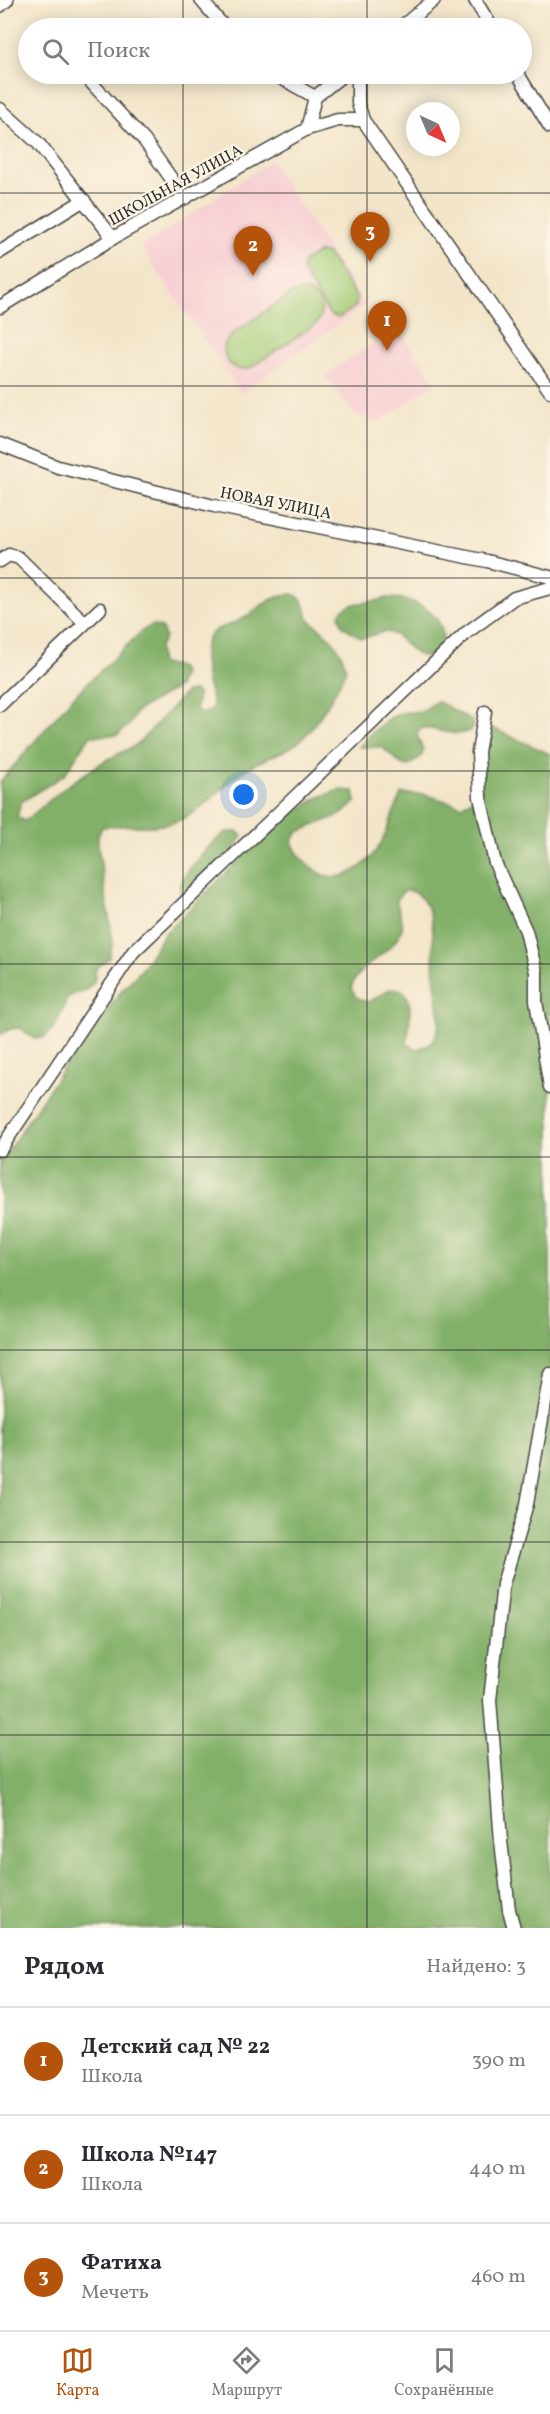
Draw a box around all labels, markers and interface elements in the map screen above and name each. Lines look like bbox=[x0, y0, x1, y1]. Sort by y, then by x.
search box bbox=[18, 18, 532, 84]
icon: search bbox=[39, 35, 72, 68]
text: Поиск bbox=[87, 36, 150, 67]
north arrow bbox=[406, 102, 460, 156]
street label: ШКОЛЬНАЯ УЛИЦА bbox=[105, 140, 247, 232]
pin: 3 bbox=[350, 212, 389, 262]
pin: 2 bbox=[234, 226, 272, 276]
pin: 1 bbox=[368, 302, 406, 351]
street label: НОВАЯ УЛИЦА bbox=[218, 482, 333, 526]
your location bbox=[229, 780, 258, 809]
text: Рядом bbox=[24, 1949, 104, 1985]
text: Найдено: 3 bbox=[426, 1953, 526, 1981]
text: Детский сад № 22 bbox=[81, 2032, 270, 2063]
text: 1 bbox=[39, 2047, 48, 2075]
text: 390 m bbox=[472, 2047, 526, 2075]
text: Школа bbox=[81, 2063, 143, 2091]
text: Школа №147 bbox=[81, 2140, 217, 2171]
text: 2 bbox=[38, 2155, 49, 2183]
text: 440 m bbox=[469, 2155, 526, 2183]
text: Школа bbox=[81, 2171, 143, 2199]
text: Фатиха bbox=[81, 2248, 162, 2279]
text: 3 bbox=[38, 2263, 49, 2291]
text: 460 m bbox=[470, 2263, 526, 2291]
text: Мечеть bbox=[81, 2279, 149, 2307]
tab: Карта bbox=[56, 2344, 99, 2402]
tab: Маршрут bbox=[211, 2344, 282, 2402]
tab: Сохранённые bbox=[394, 2344, 494, 2402]

